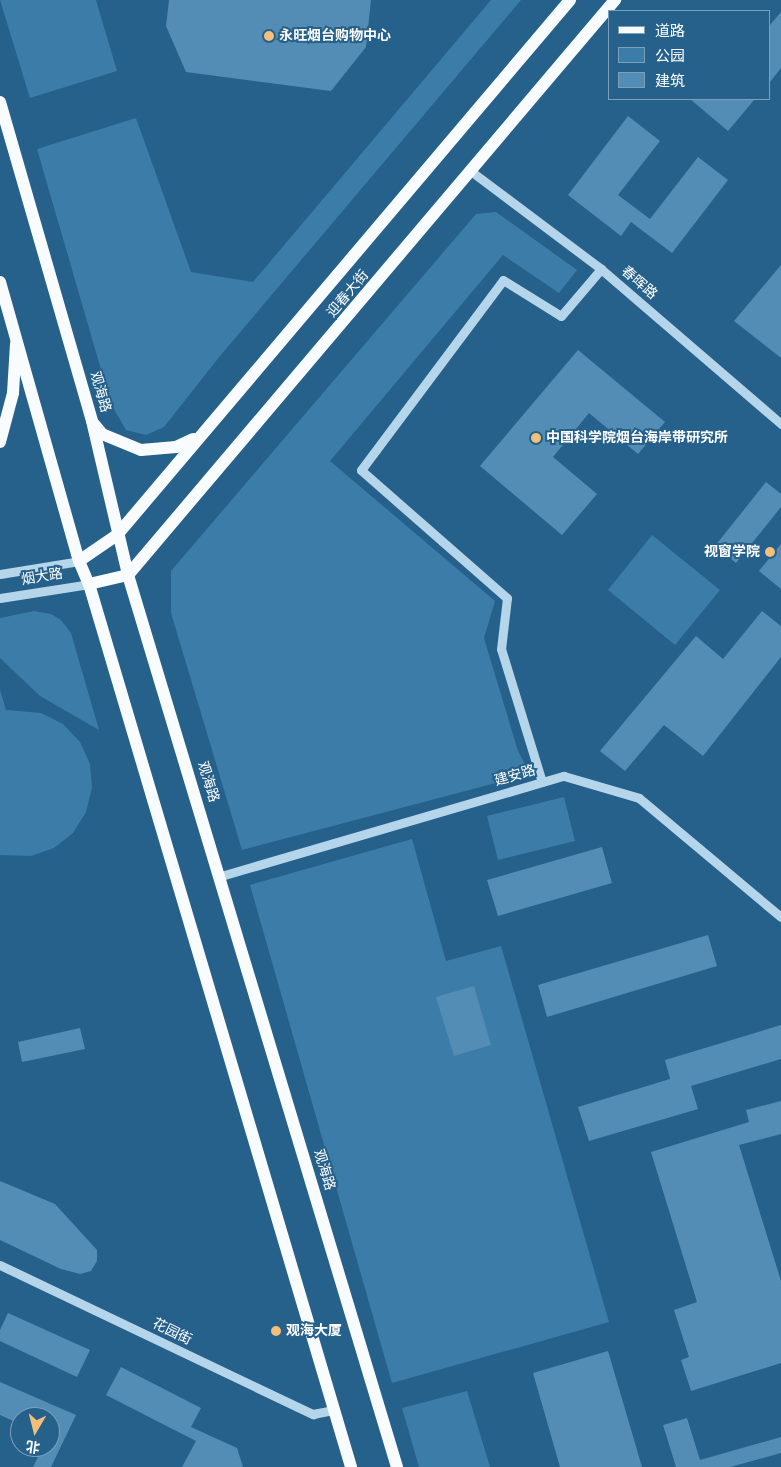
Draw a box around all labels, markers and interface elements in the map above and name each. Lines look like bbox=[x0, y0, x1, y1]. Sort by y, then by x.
legend bbox=[608, 10, 771, 100]
text: 道路 bbox=[655, 22, 685, 40]
place label: 永旺烟台购物中心 bbox=[279, 28, 391, 44]
marker: 永旺烟台购物中心 bbox=[263, 30, 275, 42]
text: 公园 bbox=[655, 47, 685, 65]
text: 建筑 bbox=[655, 72, 685, 90]
street label: 春晖路 bbox=[618, 263, 660, 303]
street label: 迎春大街 bbox=[324, 267, 372, 321]
street label: 观海路 bbox=[86, 369, 114, 415]
place label: 中国科学院烟台海岸带研究所 bbox=[546, 430, 728, 446]
marker: 中国科学院烟台海岸带研究所 bbox=[530, 432, 542, 444]
place label: 视窗学院 bbox=[704, 544, 760, 560]
marker: 视窗学院 bbox=[764, 546, 776, 558]
street label: 烟大路 bbox=[20, 565, 64, 589]
street label: 观海路 bbox=[194, 759, 222, 805]
street label: 建安路 bbox=[492, 762, 538, 790]
street label: 观海路 bbox=[310, 1147, 338, 1193]
street label: 花园街 bbox=[149, 1315, 195, 1349]
place label: 观海大厦 bbox=[286, 1323, 342, 1339]
marker: 观海大厦 bbox=[270, 1325, 282, 1337]
north arrow bbox=[10, 1407, 60, 1457]
text: 北 bbox=[25, 1437, 41, 1456]

